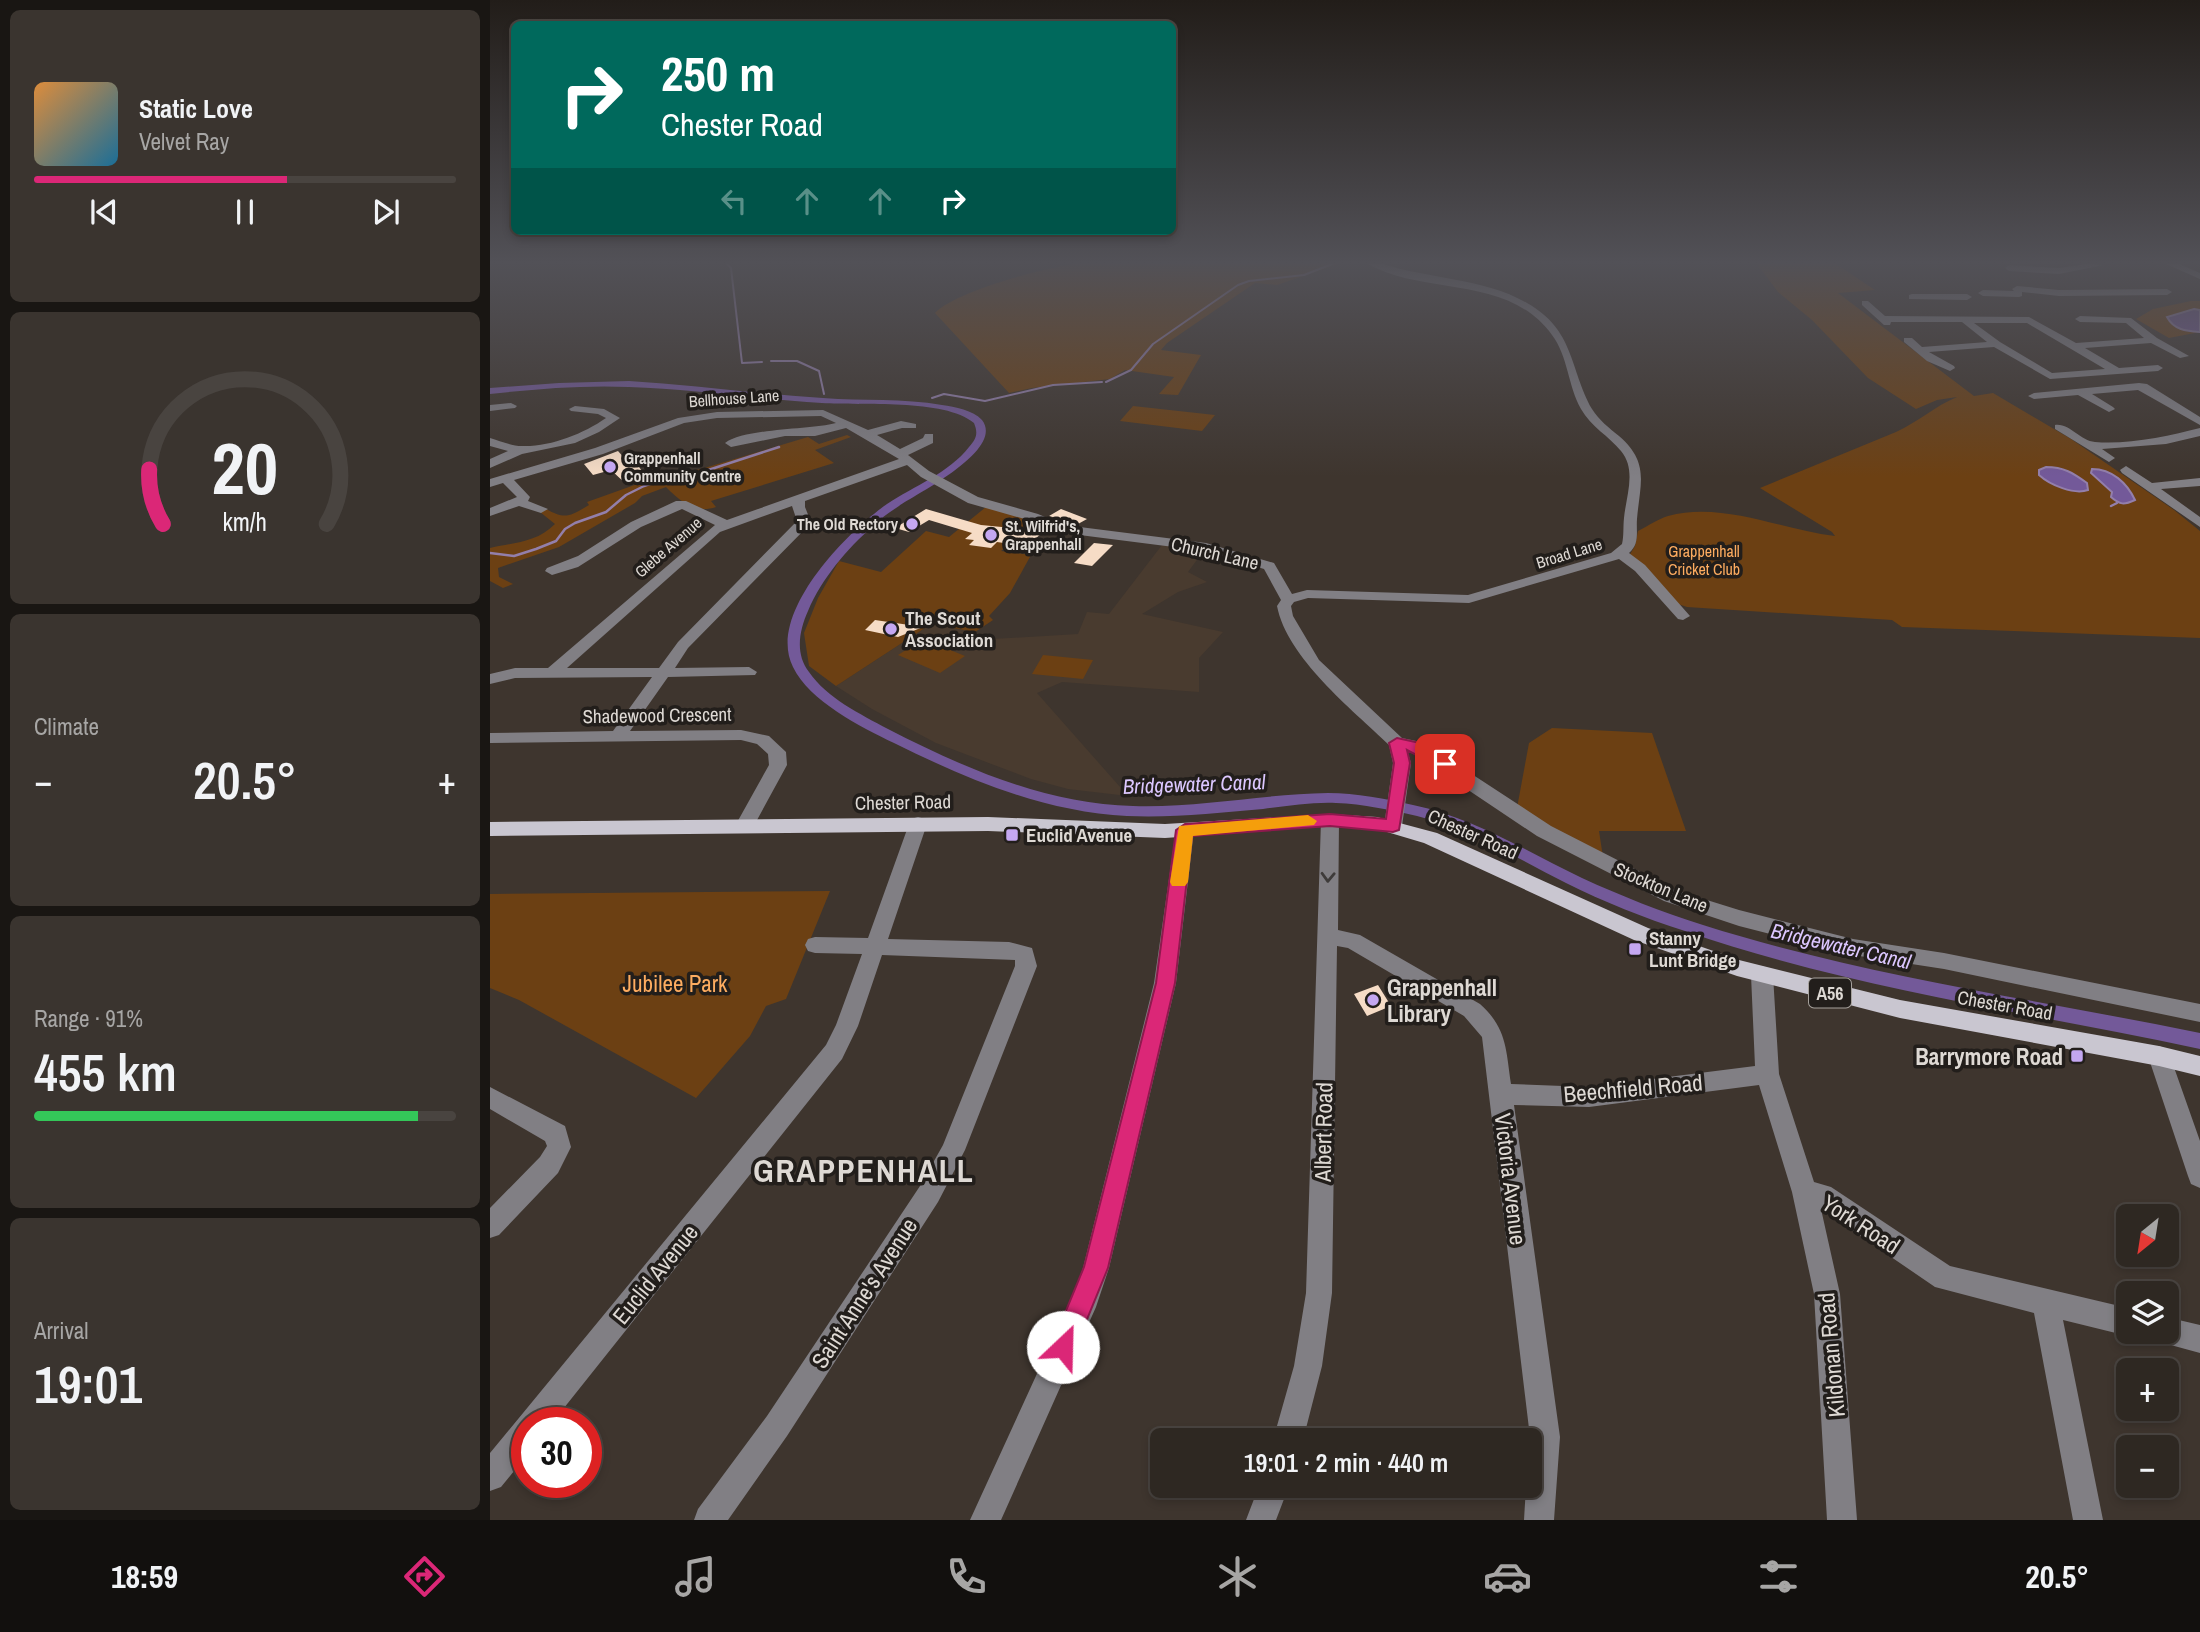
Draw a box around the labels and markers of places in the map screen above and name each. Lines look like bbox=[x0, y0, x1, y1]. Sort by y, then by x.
place label: Grappenhall Community Centre bbox=[624, 447, 741, 487]
marker: Grappenhall Community Centre bbox=[602, 459, 618, 475]
place label: The Old Rectory bbox=[797, 513, 899, 535]
place label: St. Wilfrid's, Grappenhall bbox=[1005, 515, 1082, 555]
marker: The Old Rectory bbox=[904, 516, 920, 532]
marker: St. Wilfrid's, Grappenhall bbox=[983, 527, 999, 543]
place label: The Scout Association bbox=[905, 605, 993, 653]
marker: The Scout Association bbox=[883, 621, 899, 637]
pin bbox=[1415, 734, 1475, 794]
place label: Euclid Avenue bbox=[1026, 822, 1133, 848]
marker: Euclid Avenue bbox=[1004, 827, 1020, 843]
place label: Stanny Lunt Bridge bbox=[1649, 925, 1737, 973]
marker: Stanny Lunt Bridge bbox=[1627, 941, 1643, 957]
place label: Grappenhall Library bbox=[1387, 972, 1497, 1029]
marker: Grappenhall Library bbox=[1365, 992, 1381, 1008]
place label: Barrymore Road bbox=[1915, 1041, 2063, 1072]
marker: Barrymore Road bbox=[2069, 1048, 2085, 1064]

